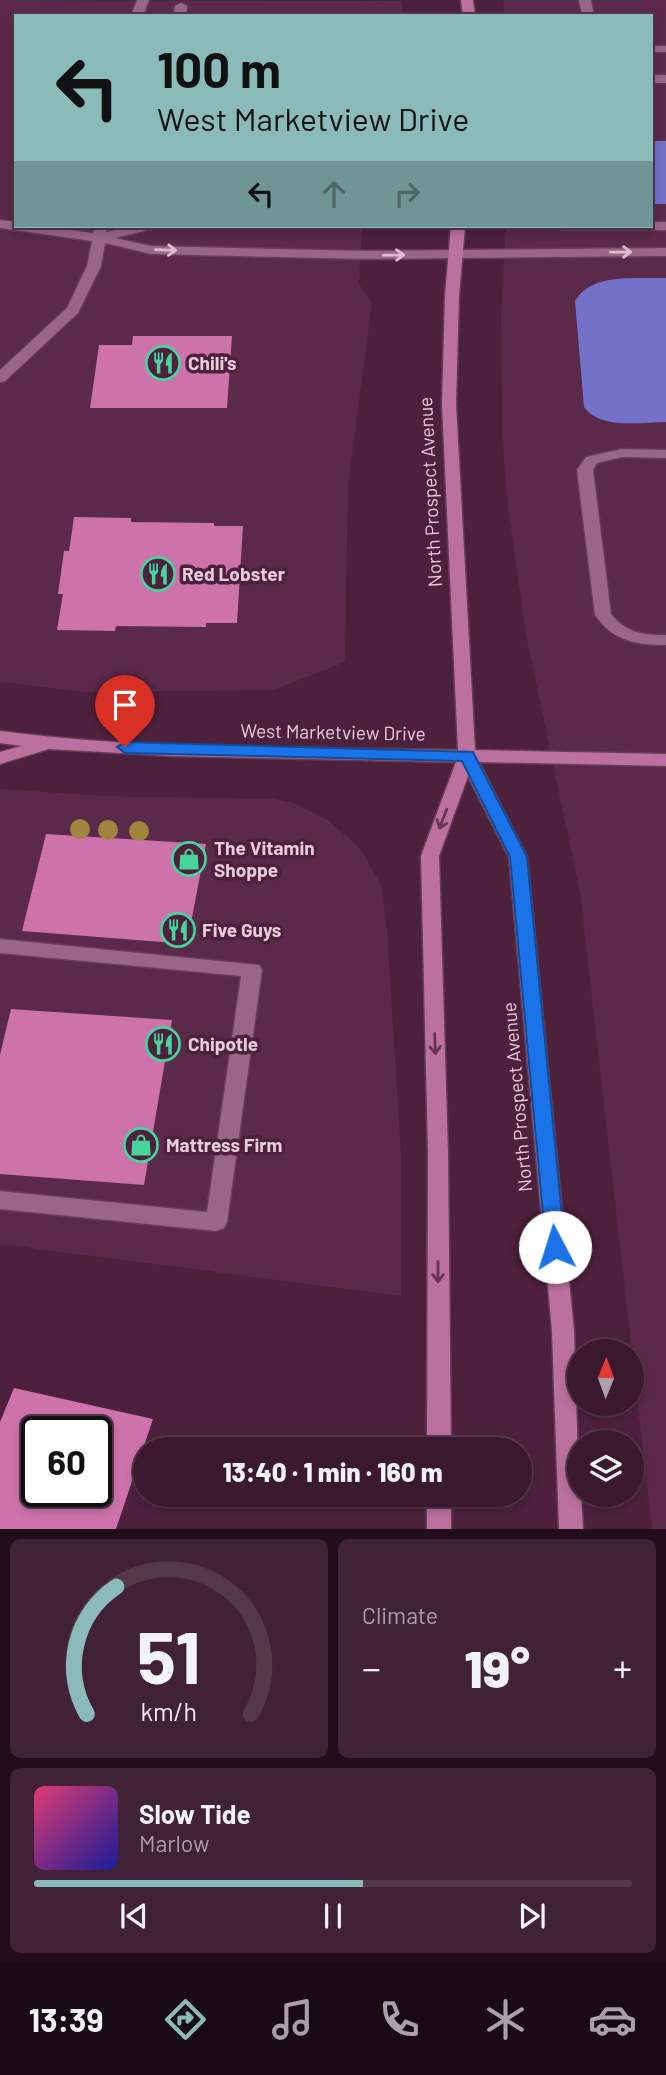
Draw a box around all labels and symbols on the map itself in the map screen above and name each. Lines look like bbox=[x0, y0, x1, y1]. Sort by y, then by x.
one-way arrow bbox=[154, 243, 177, 257]
one-way arrow bbox=[609, 245, 632, 259]
one-way arrow bbox=[382, 248, 405, 262]
restaurant icon: Chili's bbox=[144, 344, 182, 382]
place label: Chili's bbox=[188, 351, 237, 374]
street label: North Prospect Avenue bbox=[413, 396, 446, 588]
restaurant icon: Red Lobster bbox=[139, 555, 177, 593]
place label: Red Lobster bbox=[182, 562, 286, 585]
pin bbox=[95, 675, 155, 747]
street label: West Marketview Drive bbox=[240, 718, 426, 745]
one-way arrow bbox=[436, 808, 449, 830]
place label: The Vitamin Shoppe bbox=[214, 836, 315, 881]
shop icon: The Vitamin Shoppe bbox=[170, 840, 208, 878]
restaurant icon: Five Guys bbox=[159, 911, 197, 949]
place label: Five Guys bbox=[202, 918, 281, 941]
street label: North Prospect Avenue bbox=[497, 1001, 536, 1193]
restaurant icon: Chipotle bbox=[144, 1025, 182, 1063]
place label: Chipotle bbox=[188, 1032, 258, 1055]
one-way arrow bbox=[428, 1033, 442, 1056]
shop icon: Mattress Firm bbox=[122, 1126, 160, 1164]
place label: Mattress Firm bbox=[166, 1133, 283, 1156]
position arrow bbox=[518, 1210, 592, 1284]
one-way arrow bbox=[431, 1260, 445, 1283]
north arrow bbox=[567, 1339, 644, 1416]
speed limit sign: 60 bbox=[21, 1416, 112, 1507]

